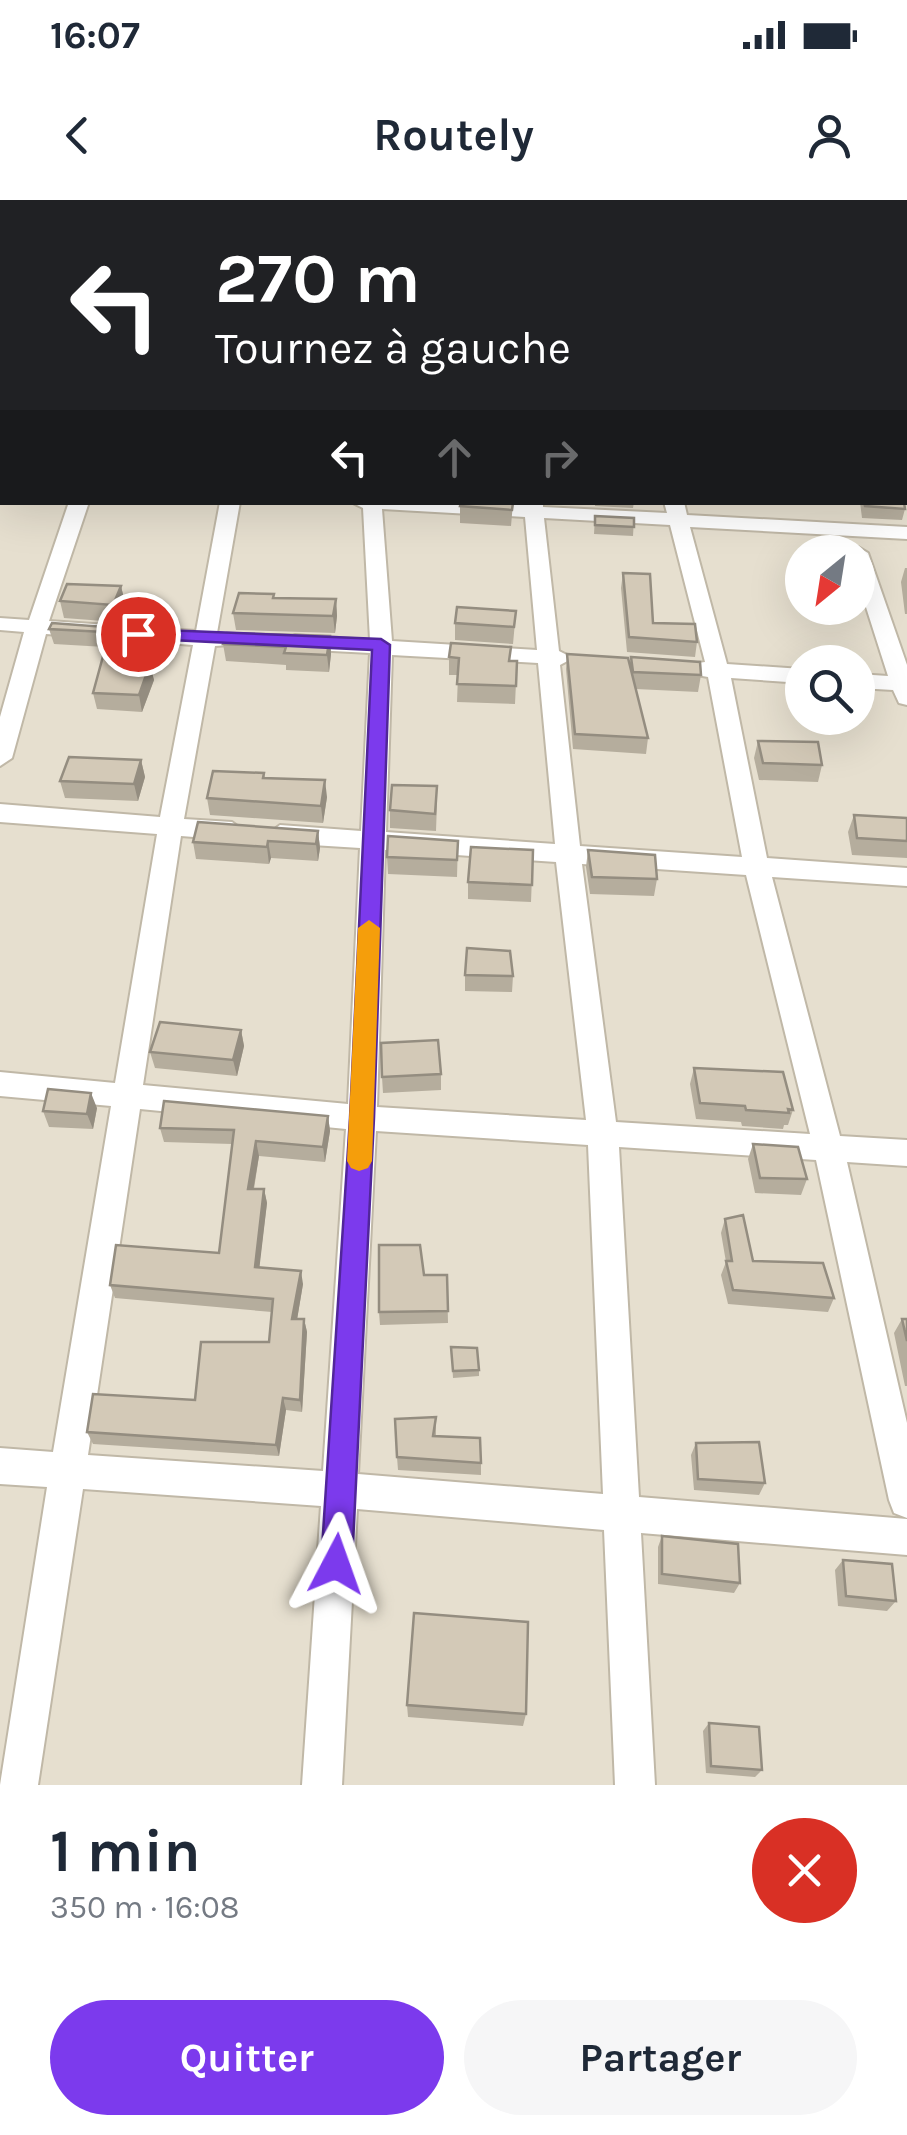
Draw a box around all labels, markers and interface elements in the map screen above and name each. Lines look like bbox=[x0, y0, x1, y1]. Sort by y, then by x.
text: 16:07 bbox=[50, 13, 140, 58]
icon: back bbox=[50, 108, 105, 163]
icon: person bbox=[802, 108, 857, 163]
text: Routely bbox=[373, 109, 534, 161]
text: 270 m bbox=[215, 238, 421, 320]
icon: left bbox=[50, 240, 180, 370]
text: Tournez à gauche bbox=[215, 322, 571, 374]
icon: left bbox=[322, 430, 377, 485]
icon: ahead bbox=[427, 430, 482, 485]
icon: right bbox=[532, 430, 587, 485]
north arrow bbox=[785, 535, 875, 625]
map controls bbox=[785, 535, 875, 735]
pin bbox=[96, 592, 181, 677]
icon: arrive bbox=[111, 607, 166, 662]
button: search bbox=[785, 645, 875, 735]
position arrow bbox=[284, 1512, 388, 1616]
text: 1 min bbox=[50, 1816, 201, 1886]
button: close bbox=[752, 1818, 857, 1923]
text: 350 m · 16:08 bbox=[50, 1889, 239, 1926]
button: Quitter bbox=[50, 2000, 444, 2115]
button: Partager bbox=[464, 2000, 857, 2115]

